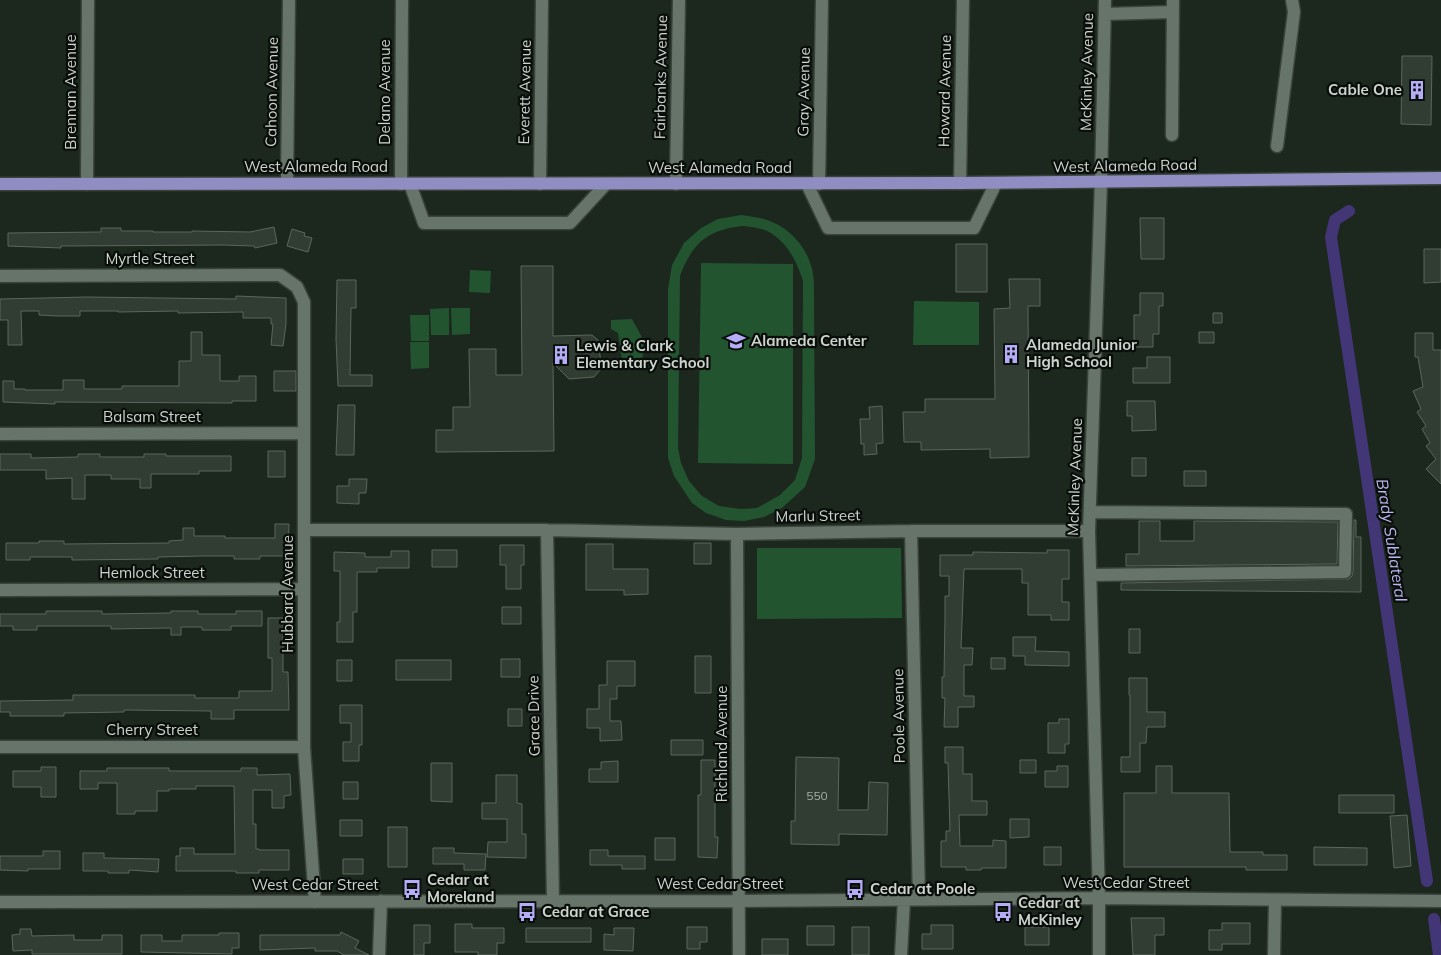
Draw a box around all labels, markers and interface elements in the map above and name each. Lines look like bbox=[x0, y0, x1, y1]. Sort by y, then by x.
street label: McKinley Avenue bbox=[1076, 13, 1097, 131]
street label: Fairbanks Avenue bbox=[650, 15, 671, 139]
street label: Brennan Avenue bbox=[61, 34, 80, 150]
street label: Howard Avenue bbox=[934, 35, 955, 147]
street label: Cahoon Avenue bbox=[261, 37, 282, 147]
street label: Delano Avenue bbox=[375, 39, 394, 145]
street label: Everett Avenue bbox=[514, 39, 535, 144]
street label: Gray Avenue bbox=[793, 47, 814, 137]
building icon: Cable One bbox=[1406, 79, 1428, 101]
place label: Cable One bbox=[1328, 80, 1402, 99]
street label: West Alameda Road bbox=[1053, 155, 1197, 176]
street label: West Alameda Road bbox=[244, 157, 388, 176]
street label: West Alameda Road bbox=[648, 158, 792, 177]
street label: Myrtle Street bbox=[105, 249, 195, 268]
school or university icon: Alameda Center bbox=[725, 330, 747, 352]
place label: Alameda Center bbox=[751, 331, 867, 350]
place label: Alameda Junior High School bbox=[1026, 335, 1137, 371]
place label: Lewis & Clark Elementary School bbox=[576, 336, 709, 372]
building icon: Alameda Junior High School bbox=[1000, 343, 1022, 365]
building icon: Lewis & Clark Elementary School bbox=[550, 344, 572, 366]
street label: Balsam Street bbox=[103, 407, 201, 426]
street label: McKinley Avenue bbox=[1063, 418, 1086, 536]
water label: Brady Sublateral bbox=[1372, 477, 1412, 603]
street label: Marlu Street bbox=[775, 505, 861, 526]
street label: Hubbard Avenue bbox=[278, 535, 297, 653]
street label: Hemlock Street bbox=[99, 563, 205, 582]
street label: Poole Avenue bbox=[888, 669, 909, 763]
street label: Grace Drive bbox=[523, 675, 544, 757]
street label: Richland Avenue bbox=[712, 686, 731, 802]
street label: Cherry Street bbox=[106, 720, 198, 739]
house number: 550 bbox=[806, 788, 828, 803]
place label: Cedar at Moreland bbox=[427, 870, 495, 906]
street label: West Cedar Street bbox=[1062, 873, 1190, 892]
street label: West Cedar Street bbox=[656, 874, 784, 893]
street label: West Cedar Street bbox=[251, 875, 379, 894]
bus stop icon: Cedar at Moreland bbox=[401, 878, 423, 900]
bus stop icon: Cedar at Poole bbox=[844, 878, 866, 900]
place label: Cedar at Poole bbox=[870, 879, 975, 898]
place label: Cedar at McKinley bbox=[1018, 893, 1083, 929]
bus stop icon: Cedar at Grace bbox=[516, 901, 538, 923]
bus stop icon: Cedar at McKinley bbox=[992, 901, 1014, 923]
place label: Cedar at Grace bbox=[542, 902, 650, 921]

